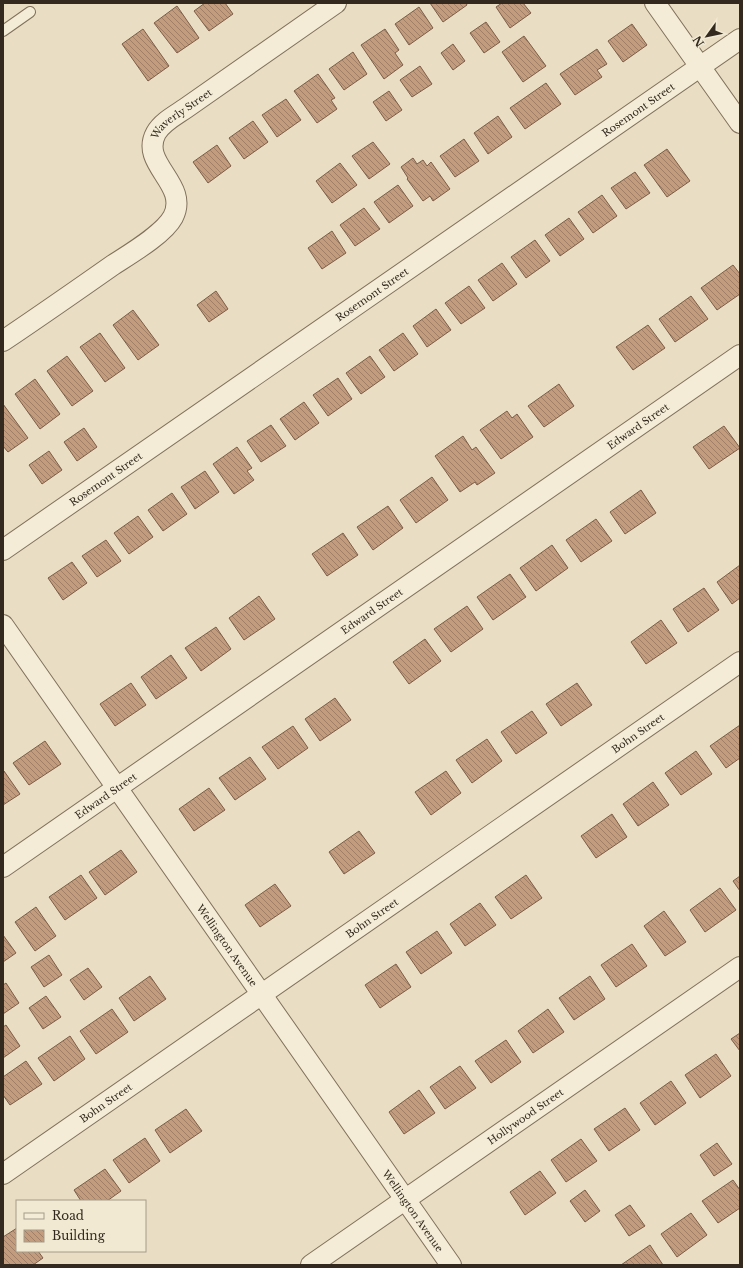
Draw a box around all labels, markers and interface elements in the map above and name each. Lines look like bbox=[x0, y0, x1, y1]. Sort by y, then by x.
north arrow bbox=[687, 16, 727, 56]
text: N bbox=[690, 33, 707, 50]
street label: Rosemont Street bbox=[600, 80, 678, 140]
street label: Waverly Street bbox=[148, 86, 215, 142]
street label: Rosemont Street bbox=[333, 265, 411, 324]
street label: Edward Street bbox=[605, 400, 672, 452]
street label: Rosemont Street bbox=[67, 449, 145, 509]
street label: Edward Street bbox=[339, 585, 406, 637]
street label: Bohn Street bbox=[609, 711, 667, 756]
street label: Edward Street bbox=[73, 770, 140, 822]
street label: Bohn Street bbox=[343, 895, 401, 941]
street label: Wellington Avenue bbox=[193, 901, 260, 989]
street label: Bohn Street bbox=[77, 1080, 135, 1126]
street label: Hollywood Street bbox=[485, 1085, 566, 1147]
street label: Wellington Avenue bbox=[379, 1167, 446, 1255]
legend bbox=[16, 1200, 146, 1252]
text: Road bbox=[52, 1208, 84, 1223]
text: Building bbox=[52, 1228, 106, 1243]

